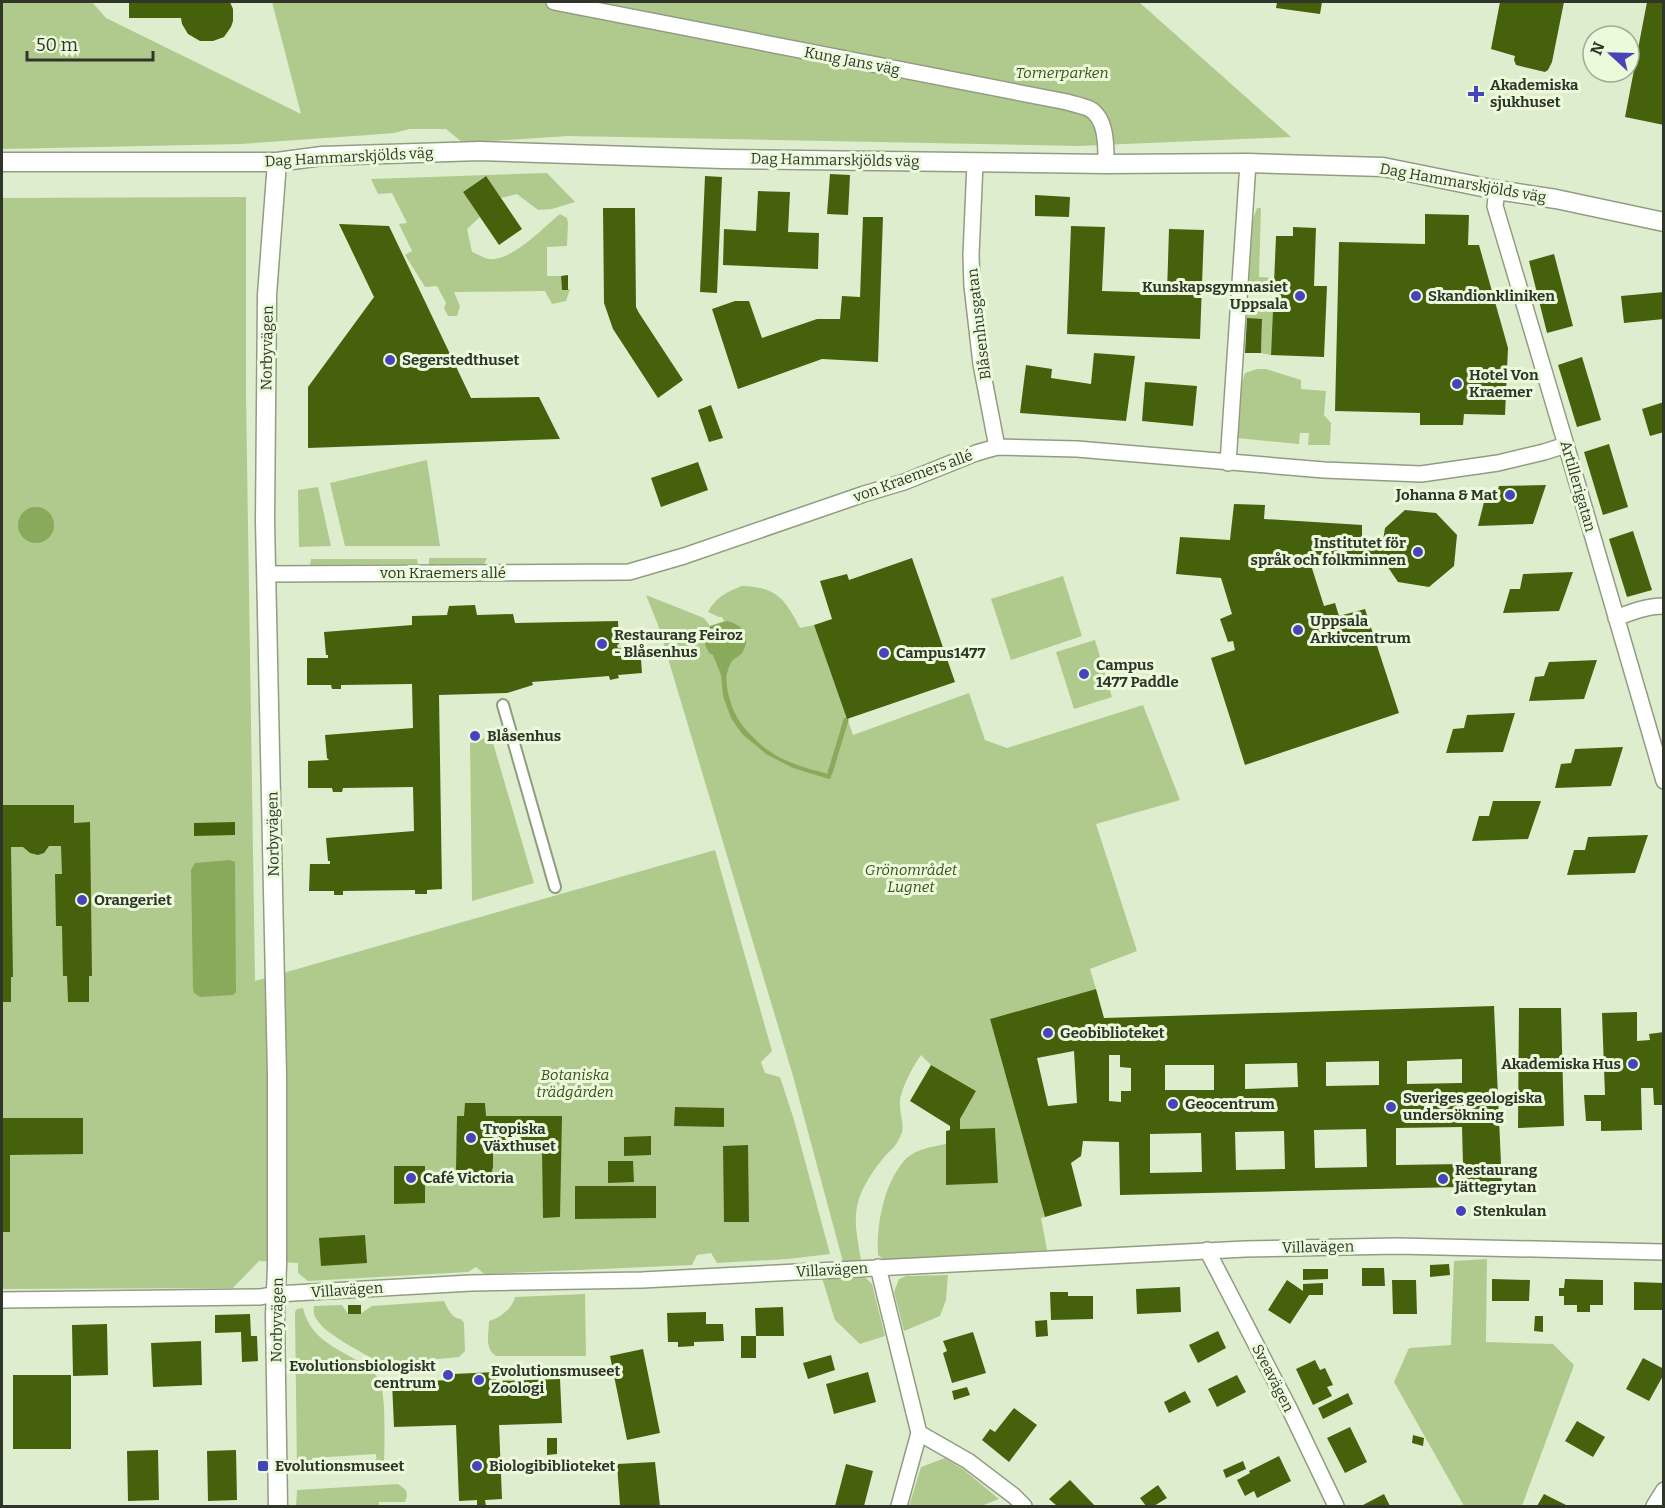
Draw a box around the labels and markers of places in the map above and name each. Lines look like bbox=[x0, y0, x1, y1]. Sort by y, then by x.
place label: Akademiska sjukhuset bbox=[1490, 76, 1579, 111]
marker: Akademiska sjukhuset bbox=[1467, 85, 1485, 103]
place label: Kunskapsgymnasiet Uppsala bbox=[1142, 278, 1289, 313]
place label: Skandionkliniken bbox=[1428, 287, 1555, 305]
marker: Kunskapsgymnasiet Uppsala bbox=[1293, 289, 1307, 303]
marker: Skandionkliniken bbox=[1409, 289, 1423, 303]
place label: Segerstedthuset bbox=[402, 351, 519, 369]
marker: Segerstedthuset bbox=[383, 353, 397, 367]
place label: Hotel Von Kraemer bbox=[1469, 366, 1539, 401]
marker: Hotel Von Kraemer bbox=[1450, 377, 1464, 391]
place label: Johanna & Mat bbox=[1395, 486, 1498, 504]
marker: Johanna & Mat bbox=[1503, 488, 1517, 502]
place label: Institutet för språk och folkminnen bbox=[1251, 534, 1406, 569]
marker: Institutet för språk och folkminnen bbox=[1411, 545, 1425, 559]
place label: Uppsala Arkivcentrum bbox=[1310, 612, 1411, 647]
marker: Uppsala Arkivcentrum bbox=[1291, 623, 1305, 637]
place label: Restaurang Feiroz - Blåsenhus bbox=[614, 626, 743, 661]
marker: Restaurang Feiroz - Blåsenhus bbox=[595, 637, 609, 651]
place label: Campus1477 bbox=[896, 644, 986, 662]
marker: Campus1477 bbox=[877, 646, 891, 660]
place label: Campus 1477 Paddle bbox=[1096, 656, 1179, 691]
marker: Campus 1477 Paddle bbox=[1077, 667, 1091, 681]
place label: Blåsenhus bbox=[487, 727, 561, 745]
marker: Blåsenhus bbox=[468, 729, 482, 743]
place label: Orangeriet bbox=[94, 891, 172, 909]
marker: Orangeriet bbox=[75, 893, 89, 907]
place label: Geobiblioteket bbox=[1060, 1024, 1165, 1042]
marker: Geobiblioteket bbox=[1041, 1026, 1055, 1040]
place label: Akademiska Hus bbox=[1501, 1055, 1621, 1073]
marker: Akademiska Hus bbox=[1626, 1057, 1640, 1071]
place label: Sveriges geologiska undersökning bbox=[1403, 1089, 1543, 1124]
place label: Geocentrum bbox=[1185, 1095, 1276, 1113]
marker: Geocentrum bbox=[1166, 1097, 1180, 1111]
marker: Sveriges geologiska undersökning bbox=[1384, 1100, 1398, 1114]
place label: Tropiska Växthuset bbox=[483, 1120, 556, 1155]
marker: Tropiska Växthuset bbox=[464, 1131, 478, 1145]
place label: Restaurang Jättegrytan bbox=[1454, 1161, 1538, 1196]
place label: Café Victoria bbox=[423, 1169, 514, 1187]
marker: Café Victoria bbox=[404, 1171, 418, 1185]
marker: Restaurang Jättegrytan bbox=[1436, 1172, 1450, 1186]
place label: Stenkulan bbox=[1473, 1202, 1547, 1220]
marker: Stenkulan bbox=[1454, 1204, 1468, 1218]
place label: Evolutionsbiologiskt centrum bbox=[289, 1357, 437, 1392]
place label: Evolutionsmuseet Zoologi bbox=[491, 1362, 621, 1397]
marker: Evolutionsbiologiskt centrum bbox=[441, 1368, 455, 1382]
marker: Evolutionsmuseet Zoologi bbox=[472, 1373, 486, 1387]
place label: Evolutionsmuseet bbox=[275, 1457, 405, 1475]
place label: Biologibiblioteket bbox=[489, 1457, 616, 1475]
marker: Evolutionsmuseet bbox=[256, 1459, 270, 1473]
marker: Biologibiblioteket bbox=[470, 1459, 484, 1473]

